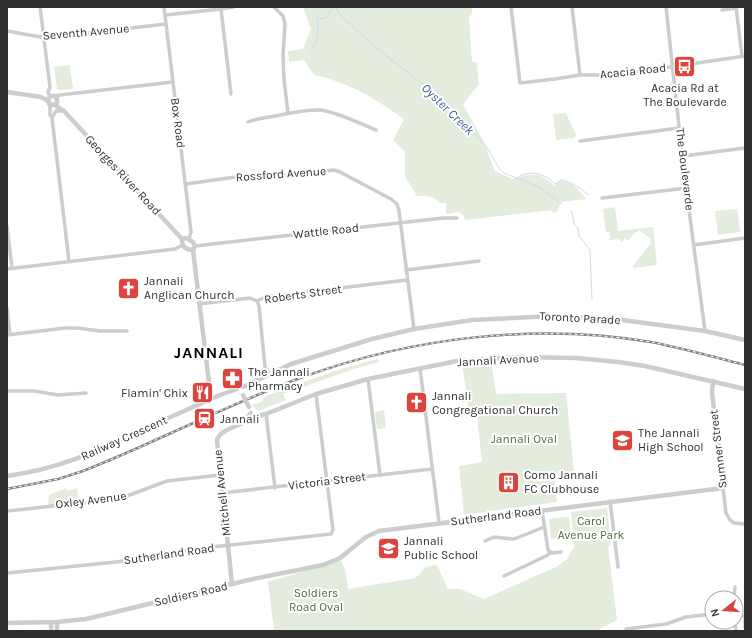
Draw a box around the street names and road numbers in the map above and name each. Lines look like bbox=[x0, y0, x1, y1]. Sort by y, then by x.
street label: Seventh Avenue bbox=[42, 21, 130, 43]
street label: Acacia Road bbox=[599, 61, 667, 81]
street label: Box Road bbox=[168, 97, 188, 149]
street label: The Boulevarde bbox=[673, 127, 697, 211]
street label: Georges River Road bbox=[82, 132, 164, 218]
street label: Rossford Avenue bbox=[235, 164, 327, 184]
street label: Wattle Road bbox=[292, 221, 360, 241]
street label: Roberts Street bbox=[263, 282, 343, 306]
street label: Toronto Parade bbox=[539, 309, 621, 327]
street label: Jannali Avenue bbox=[457, 351, 539, 369]
street label: Sumner Street bbox=[706, 408, 730, 489]
street label: Railway Crescent bbox=[79, 413, 170, 463]
street label: Mitchell Avenue bbox=[210, 449, 234, 537]
street label: Victoria Street bbox=[287, 469, 367, 493]
street label: Oxley Avenue bbox=[55, 489, 127, 511]
street label: Sutherland Road bbox=[450, 503, 542, 529]
street label: Sutherland Road bbox=[123, 541, 215, 567]
street label: Soldiers Road bbox=[153, 579, 229, 609]

